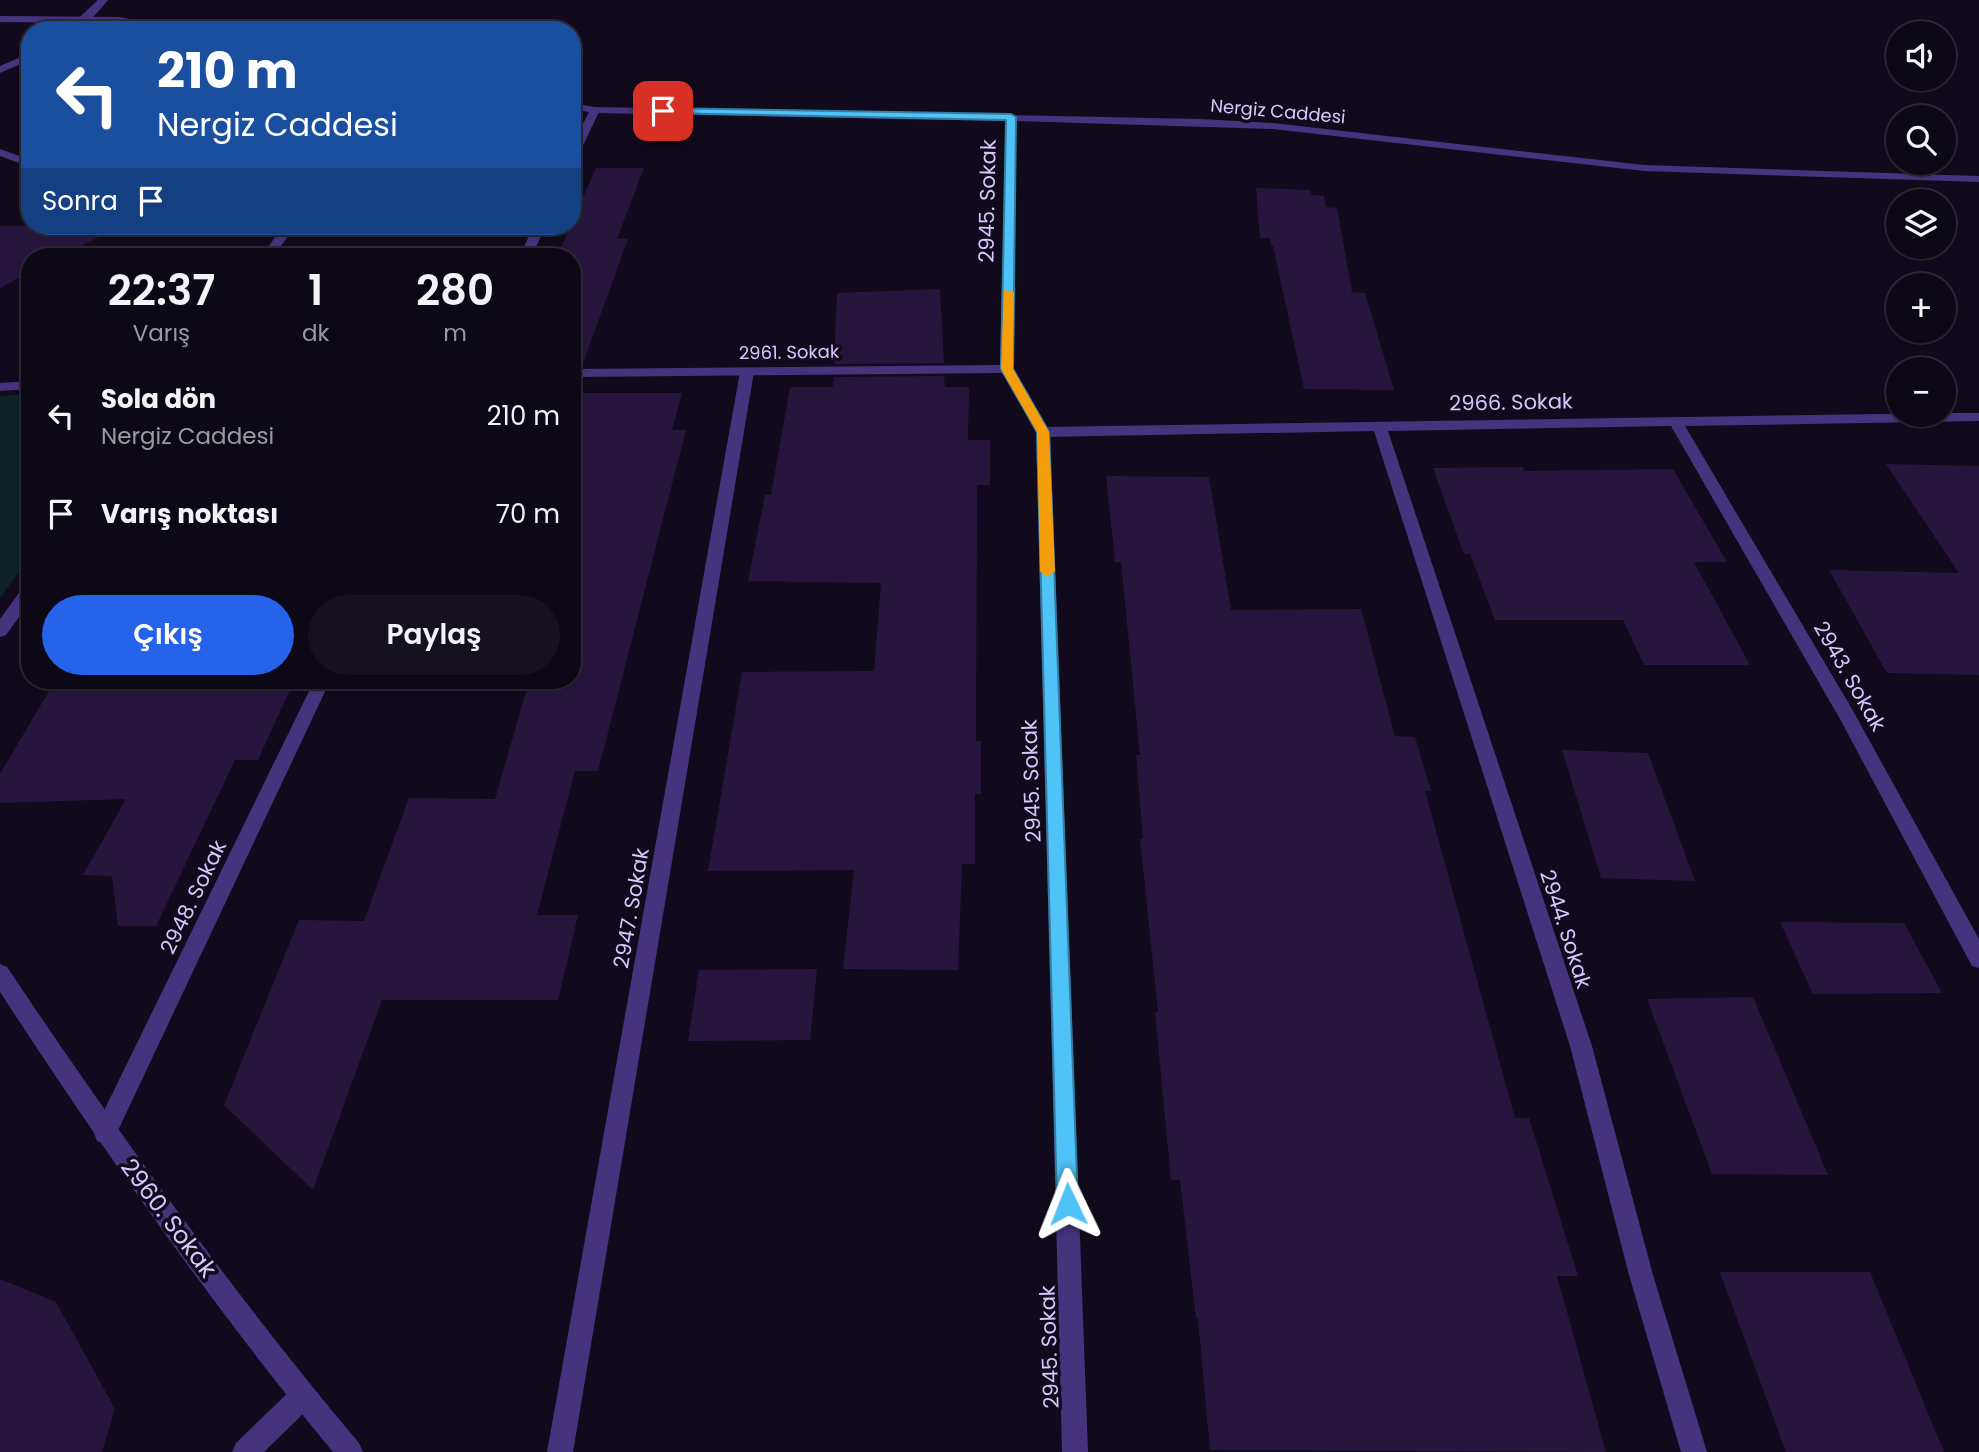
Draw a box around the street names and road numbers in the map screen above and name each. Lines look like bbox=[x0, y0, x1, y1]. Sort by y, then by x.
street label: Nergiz Caddesi bbox=[1209, 93, 1347, 129]
street label: 2945. Sokak bbox=[971, 139, 1003, 263]
street label: 2961. Sokak bbox=[739, 339, 840, 365]
street label: 2966. Sokak bbox=[1449, 386, 1573, 418]
street label: 2943. Sokak bbox=[1807, 616, 1893, 736]
street label: 2945. Sokak bbox=[1014, 719, 1048, 843]
street label: 2948. Sokak bbox=[153, 835, 233, 959]
street label: 2947. Sokak bbox=[606, 845, 656, 970]
street label: 2944. Sokak bbox=[1533, 866, 1599, 992]
street label: 2960. Sokak bbox=[113, 1152, 225, 1285]
street label: 2945. Sokak bbox=[1032, 1285, 1066, 1409]

